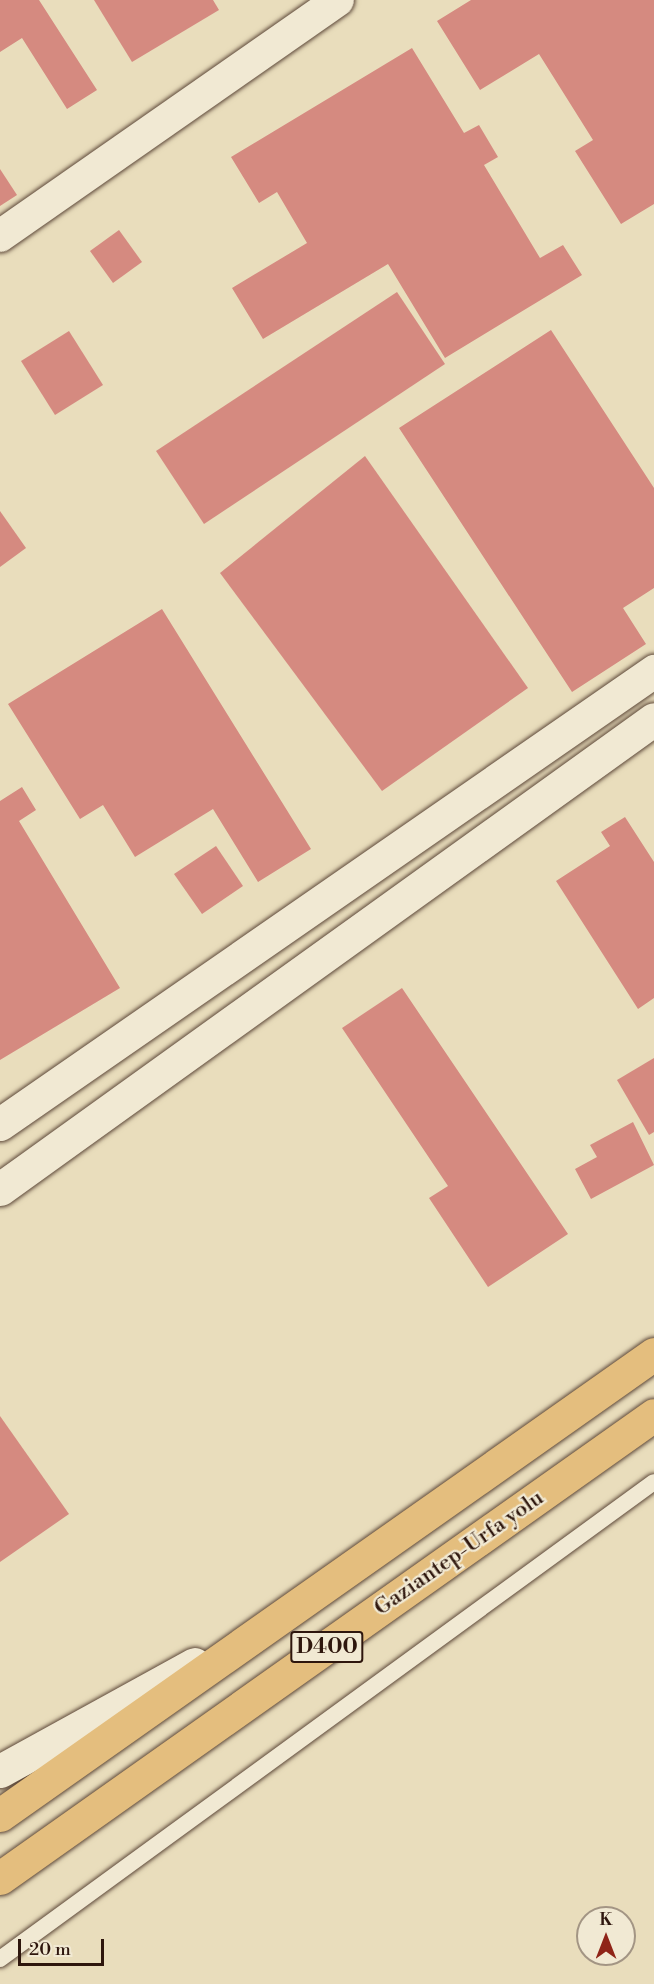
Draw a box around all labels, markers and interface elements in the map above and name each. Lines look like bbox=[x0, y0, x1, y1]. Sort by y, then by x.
street label: Gaziantep-Urfa yolu bbox=[369, 1485, 549, 1621]
road number: D400 bbox=[290, 1629, 364, 1665]
north arrow bbox=[576, 1906, 636, 1966]
text: K bbox=[600, 1910, 612, 1930]
scale bar bbox=[21, 1927, 106, 1965]
text: 20 m bbox=[29, 1938, 71, 1961]

